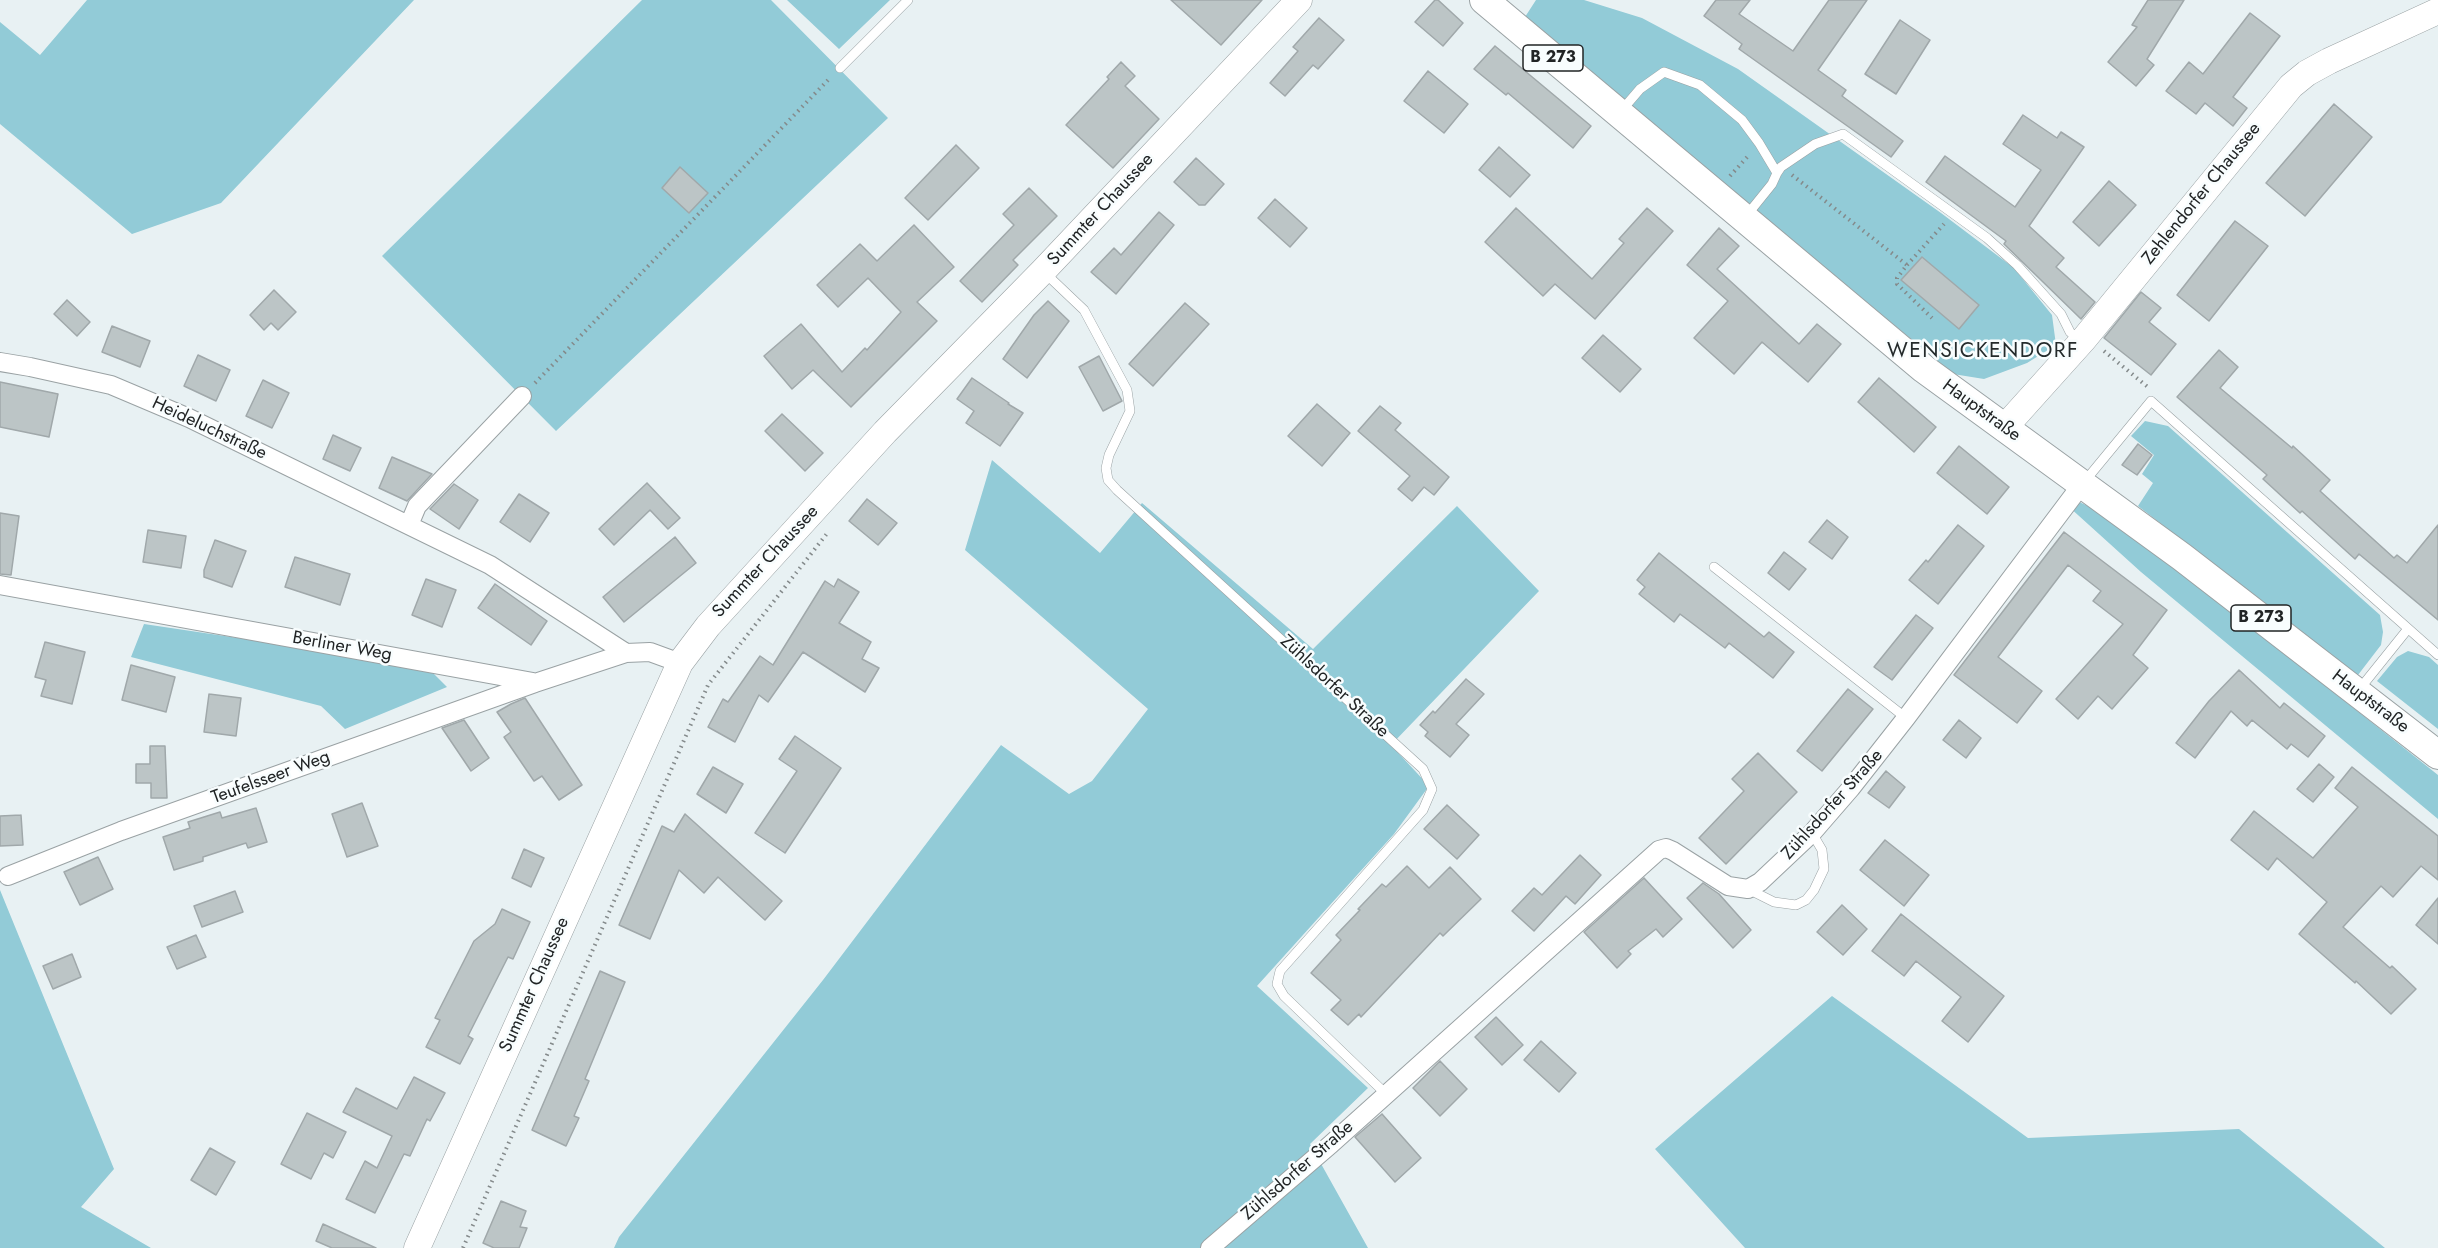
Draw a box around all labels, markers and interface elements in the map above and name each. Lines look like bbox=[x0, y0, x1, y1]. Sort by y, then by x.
road number: B 273 bbox=[1523, 45, 1583, 71]
street label: Zehlendorfer Chaussee bbox=[2138, 119, 2266, 269]
street label: Summter Chaussee bbox=[1043, 149, 1159, 271]
district label: WENSICKENDORF bbox=[1887, 339, 2079, 365]
street label: Hauptstraße bbox=[1938, 375, 2024, 447]
street label: Heideluchstraße bbox=[148, 393, 270, 465]
street label: Summter Chaussee bbox=[708, 501, 824, 623]
road number: B 273 bbox=[2231, 605, 2291, 631]
street label: Berliner Weg bbox=[291, 628, 393, 666]
street label: Zühlsdorfer Straße bbox=[1275, 631, 1393, 743]
street label: Hauptstraße bbox=[2327, 666, 2413, 738]
street label: Zühlsdorfer Straße bbox=[1778, 745, 1888, 865]
street label: Teufelsseer Weg bbox=[209, 747, 333, 809]
street label: Summter Chaussee bbox=[496, 914, 574, 1056]
street label: Zühlsdorfer Straße bbox=[1238, 1117, 1358, 1225]

